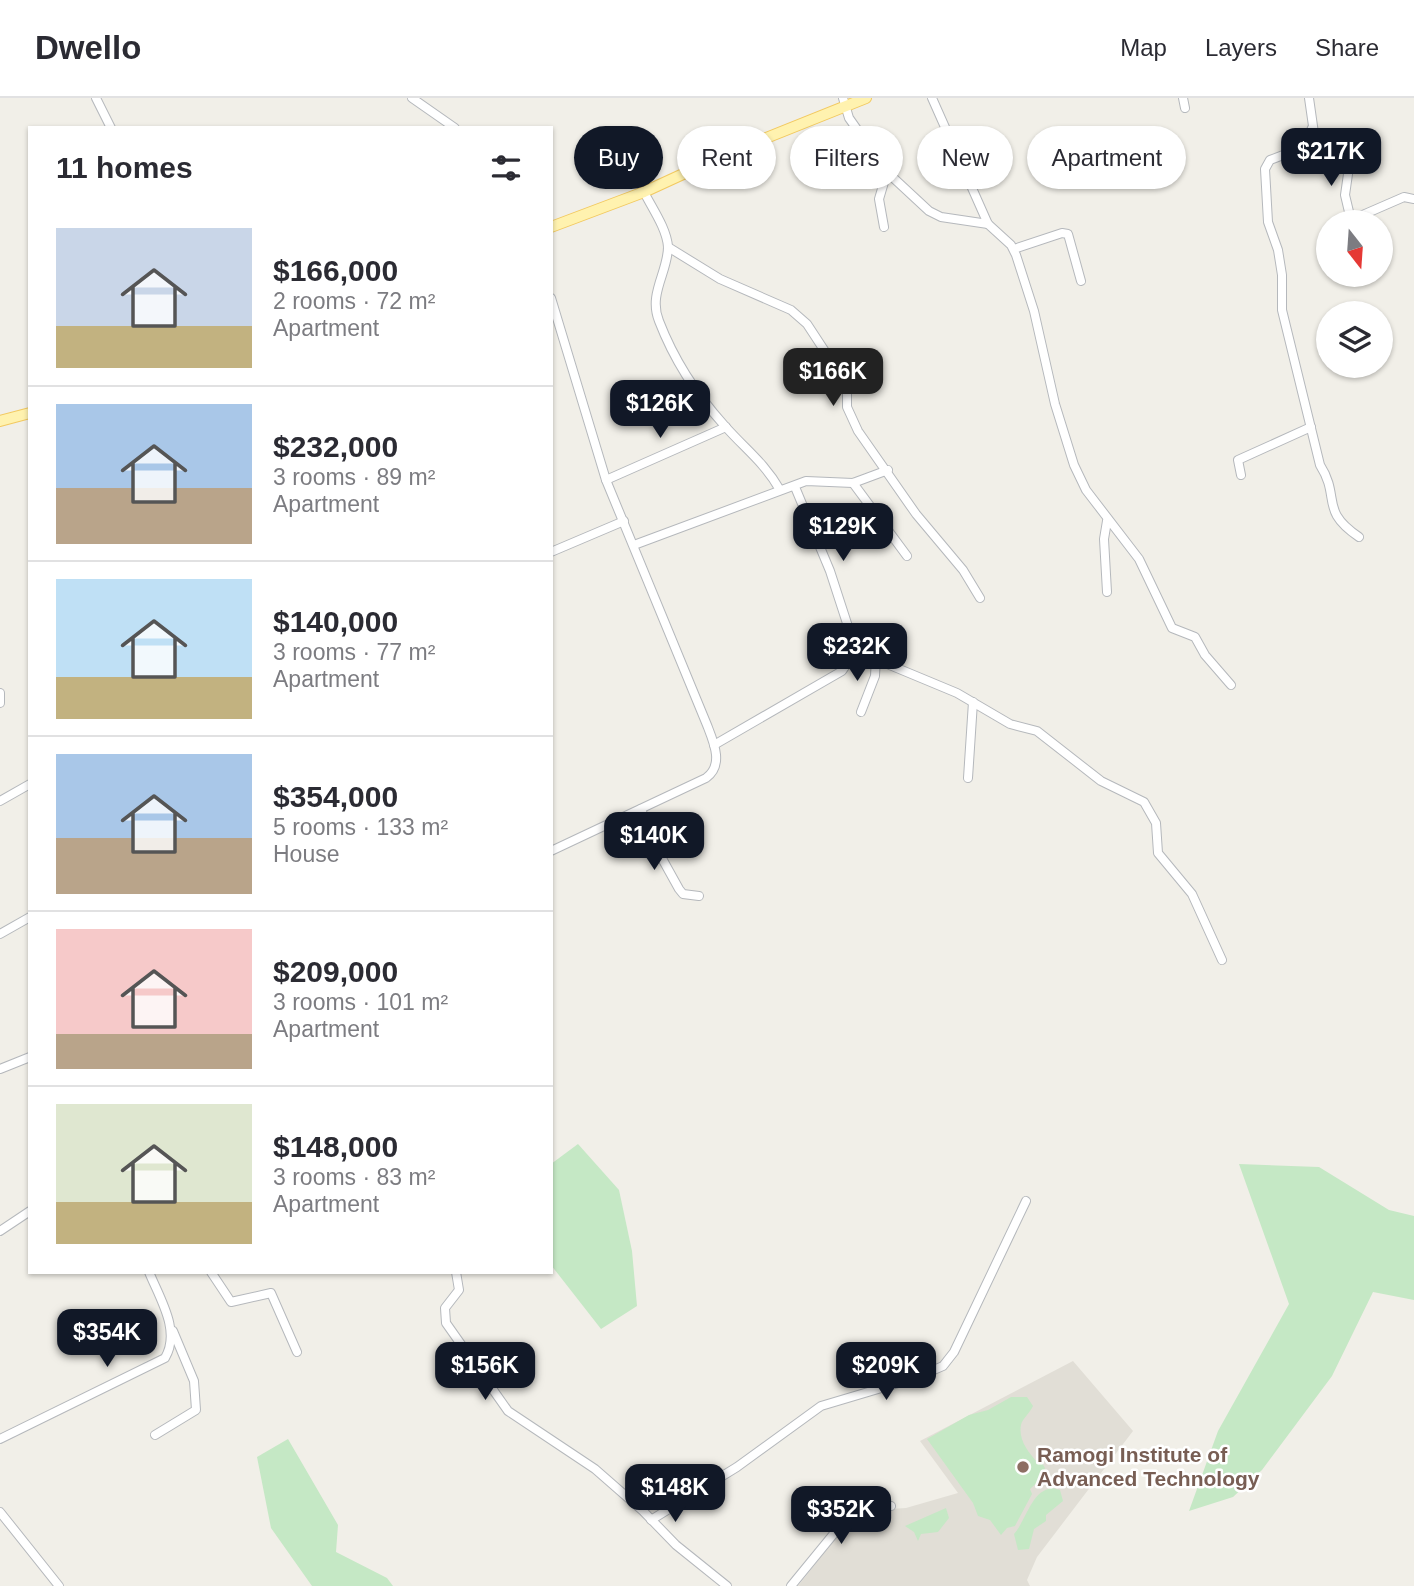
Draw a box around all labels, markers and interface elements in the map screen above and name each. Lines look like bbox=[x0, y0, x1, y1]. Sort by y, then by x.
text: Dwello bbox=[35, 29, 141, 66]
text: Map bbox=[1120, 34, 1167, 61]
text: Layers bbox=[1205, 34, 1277, 61]
text: Share bbox=[1315, 34, 1379, 61]
chip: Buy bbox=[574, 126, 663, 189]
chip: Rent bbox=[677, 126, 776, 189]
chip: Filters bbox=[790, 126, 903, 189]
chip: New bbox=[917, 126, 1013, 189]
chip: Apartment bbox=[1027, 126, 1186, 189]
pin: $217K bbox=[1282, 129, 1380, 188]
text: $217K bbox=[1297, 138, 1365, 164]
icon: filters bbox=[487, 149, 525, 187]
text: 11 homes bbox=[56, 151, 193, 184]
north arrow bbox=[1316, 210, 1393, 287]
map controls bbox=[1316, 210, 1393, 378]
text: $166,000 bbox=[273, 254, 398, 287]
icon: home bbox=[112, 256, 196, 340]
text: 2 rooms · 72 m² bbox=[273, 288, 435, 314]
button: layers bbox=[1316, 301, 1393, 378]
text: Apartment bbox=[273, 315, 379, 341]
pin: $166K bbox=[784, 348, 882, 408]
text: $166K bbox=[799, 358, 867, 384]
pin: $126K bbox=[611, 380, 709, 440]
text: $126K bbox=[626, 390, 694, 416]
text: $232,000 bbox=[273, 430, 398, 463]
icon: home bbox=[112, 432, 196, 516]
text: 3 rooms · 89 m² bbox=[273, 464, 435, 490]
text: Apartment bbox=[273, 491, 379, 517]
pin: $129K bbox=[794, 504, 892, 563]
text: $129K bbox=[809, 513, 877, 539]
text: $140,000 bbox=[273, 605, 398, 638]
icon: home bbox=[112, 607, 196, 691]
pin: $232K bbox=[808, 624, 906, 683]
text: $232K bbox=[823, 633, 891, 659]
text: 3 rooms · 77 m² bbox=[273, 639, 435, 665]
text: Apartment bbox=[273, 666, 379, 692]
text: $354,000 bbox=[273, 780, 398, 813]
icon: home bbox=[112, 782, 196, 866]
pin: $140K bbox=[605, 812, 703, 872]
text: 5 rooms · 133 m² bbox=[273, 814, 448, 840]
text: $140K bbox=[620, 822, 688, 848]
text: House bbox=[273, 841, 339, 867]
text: $209,000 bbox=[273, 955, 398, 988]
icon: home bbox=[112, 957, 196, 1041]
text: 3 rooms · 101 m² bbox=[273, 989, 448, 1015]
text: Apartment bbox=[273, 1016, 379, 1042]
text: $148,000 bbox=[273, 1130, 398, 1163]
icon: home bbox=[112, 1132, 196, 1216]
text: 3 rooms · 83 m² bbox=[273, 1164, 435, 1190]
text: Apartment bbox=[273, 1191, 379, 1217]
pin: $354K bbox=[58, 1310, 156, 1369]
text: $354K bbox=[73, 1319, 141, 1345]
pin: $156K bbox=[436, 1342, 534, 1402]
pin: $209K bbox=[837, 1342, 935, 1402]
text: $156K bbox=[451, 1352, 519, 1378]
text: $209K bbox=[852, 1352, 920, 1378]
place label: Ramogi Institute of Advanced Technology bbox=[1037, 1443, 1260, 1490]
marker: Ramogi Institute of Advanced Technology bbox=[1015, 1459, 1031, 1475]
pin: $148K bbox=[626, 1464, 724, 1524]
text: $148K bbox=[641, 1474, 709, 1500]
pin: $352K bbox=[792, 1486, 890, 1546]
text: $352K bbox=[807, 1496, 875, 1522]

